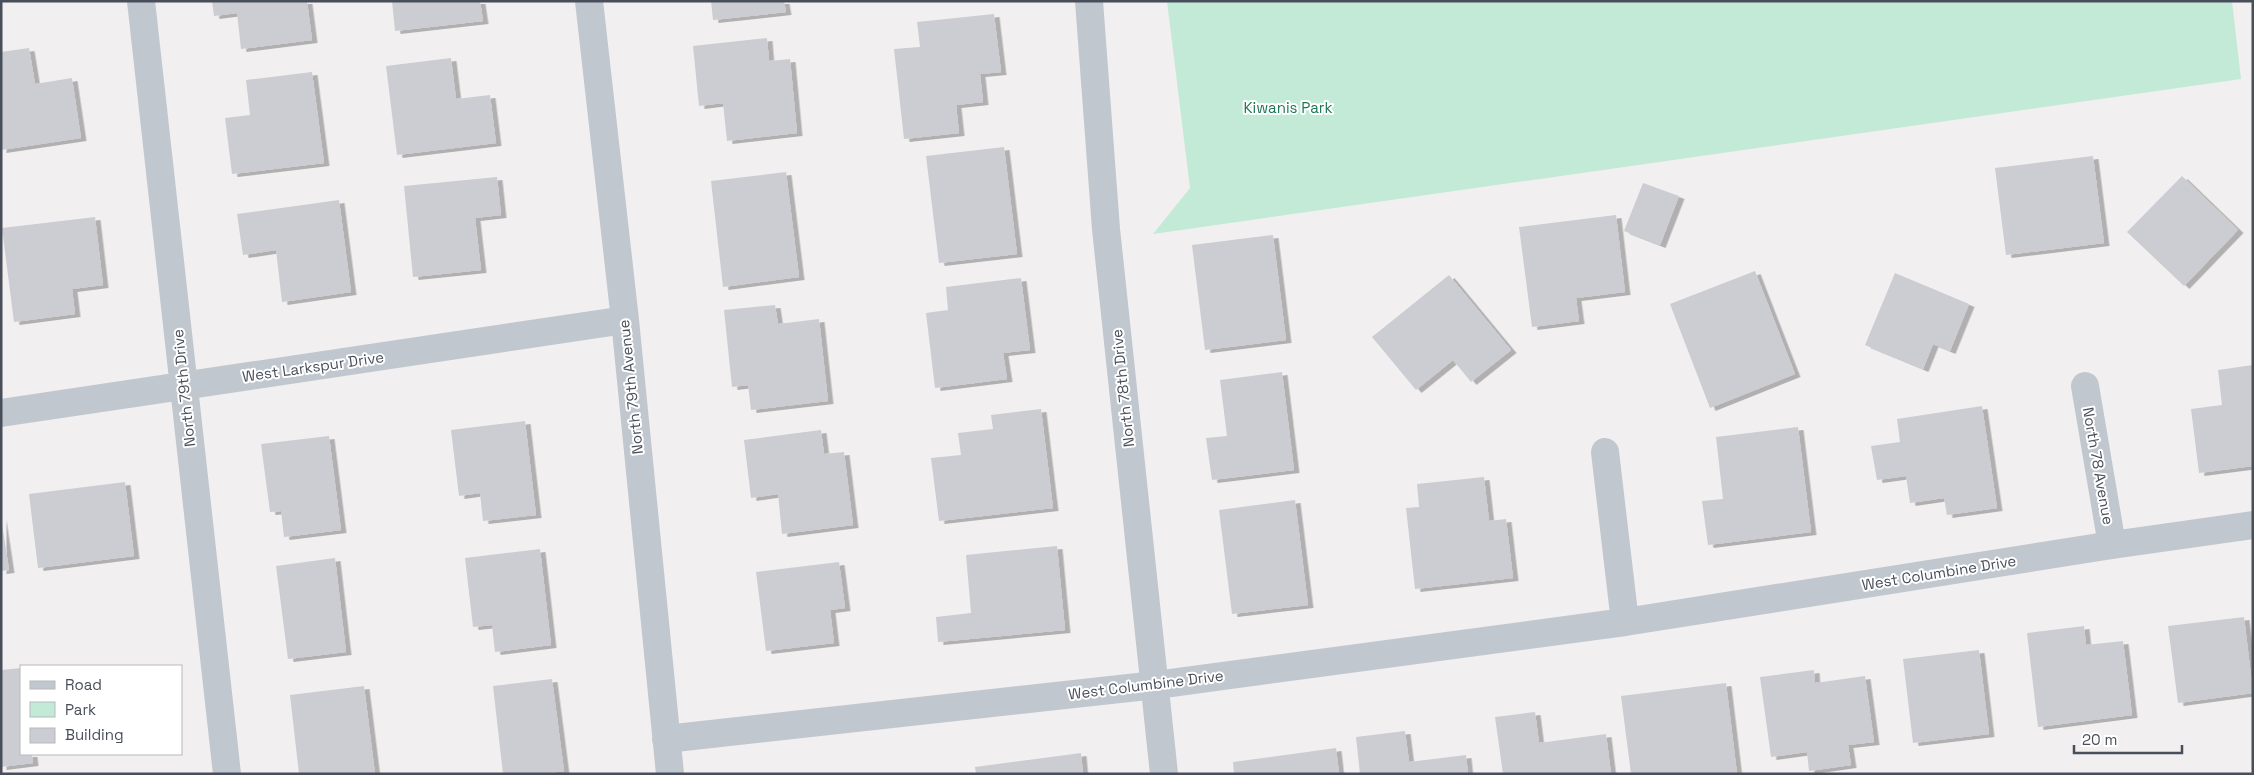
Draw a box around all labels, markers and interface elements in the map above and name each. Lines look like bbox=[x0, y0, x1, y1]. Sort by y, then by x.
park label: Kiwanis Park bbox=[1243, 98, 1333, 117]
street label: North 79th Avenue bbox=[614, 319, 647, 455]
street label: North 79th Drive bbox=[168, 328, 199, 448]
street label: North 78th Drive bbox=[1107, 328, 1138, 448]
street label: West Larkspur Drive bbox=[241, 347, 385, 386]
street label: North 78 Avenue bbox=[2079, 406, 2118, 526]
street label: West Columbine Drive bbox=[1860, 551, 2018, 594]
legend bbox=[20, 665, 182, 755]
street label: West Columbine Drive bbox=[1067, 666, 1225, 703]
text: Road bbox=[65, 675, 102, 694]
text: Park bbox=[65, 700, 96, 719]
scale bar bbox=[2074, 722, 2182, 754]
text: Building bbox=[65, 725, 124, 744]
text: 20 m bbox=[2082, 730, 2117, 749]

